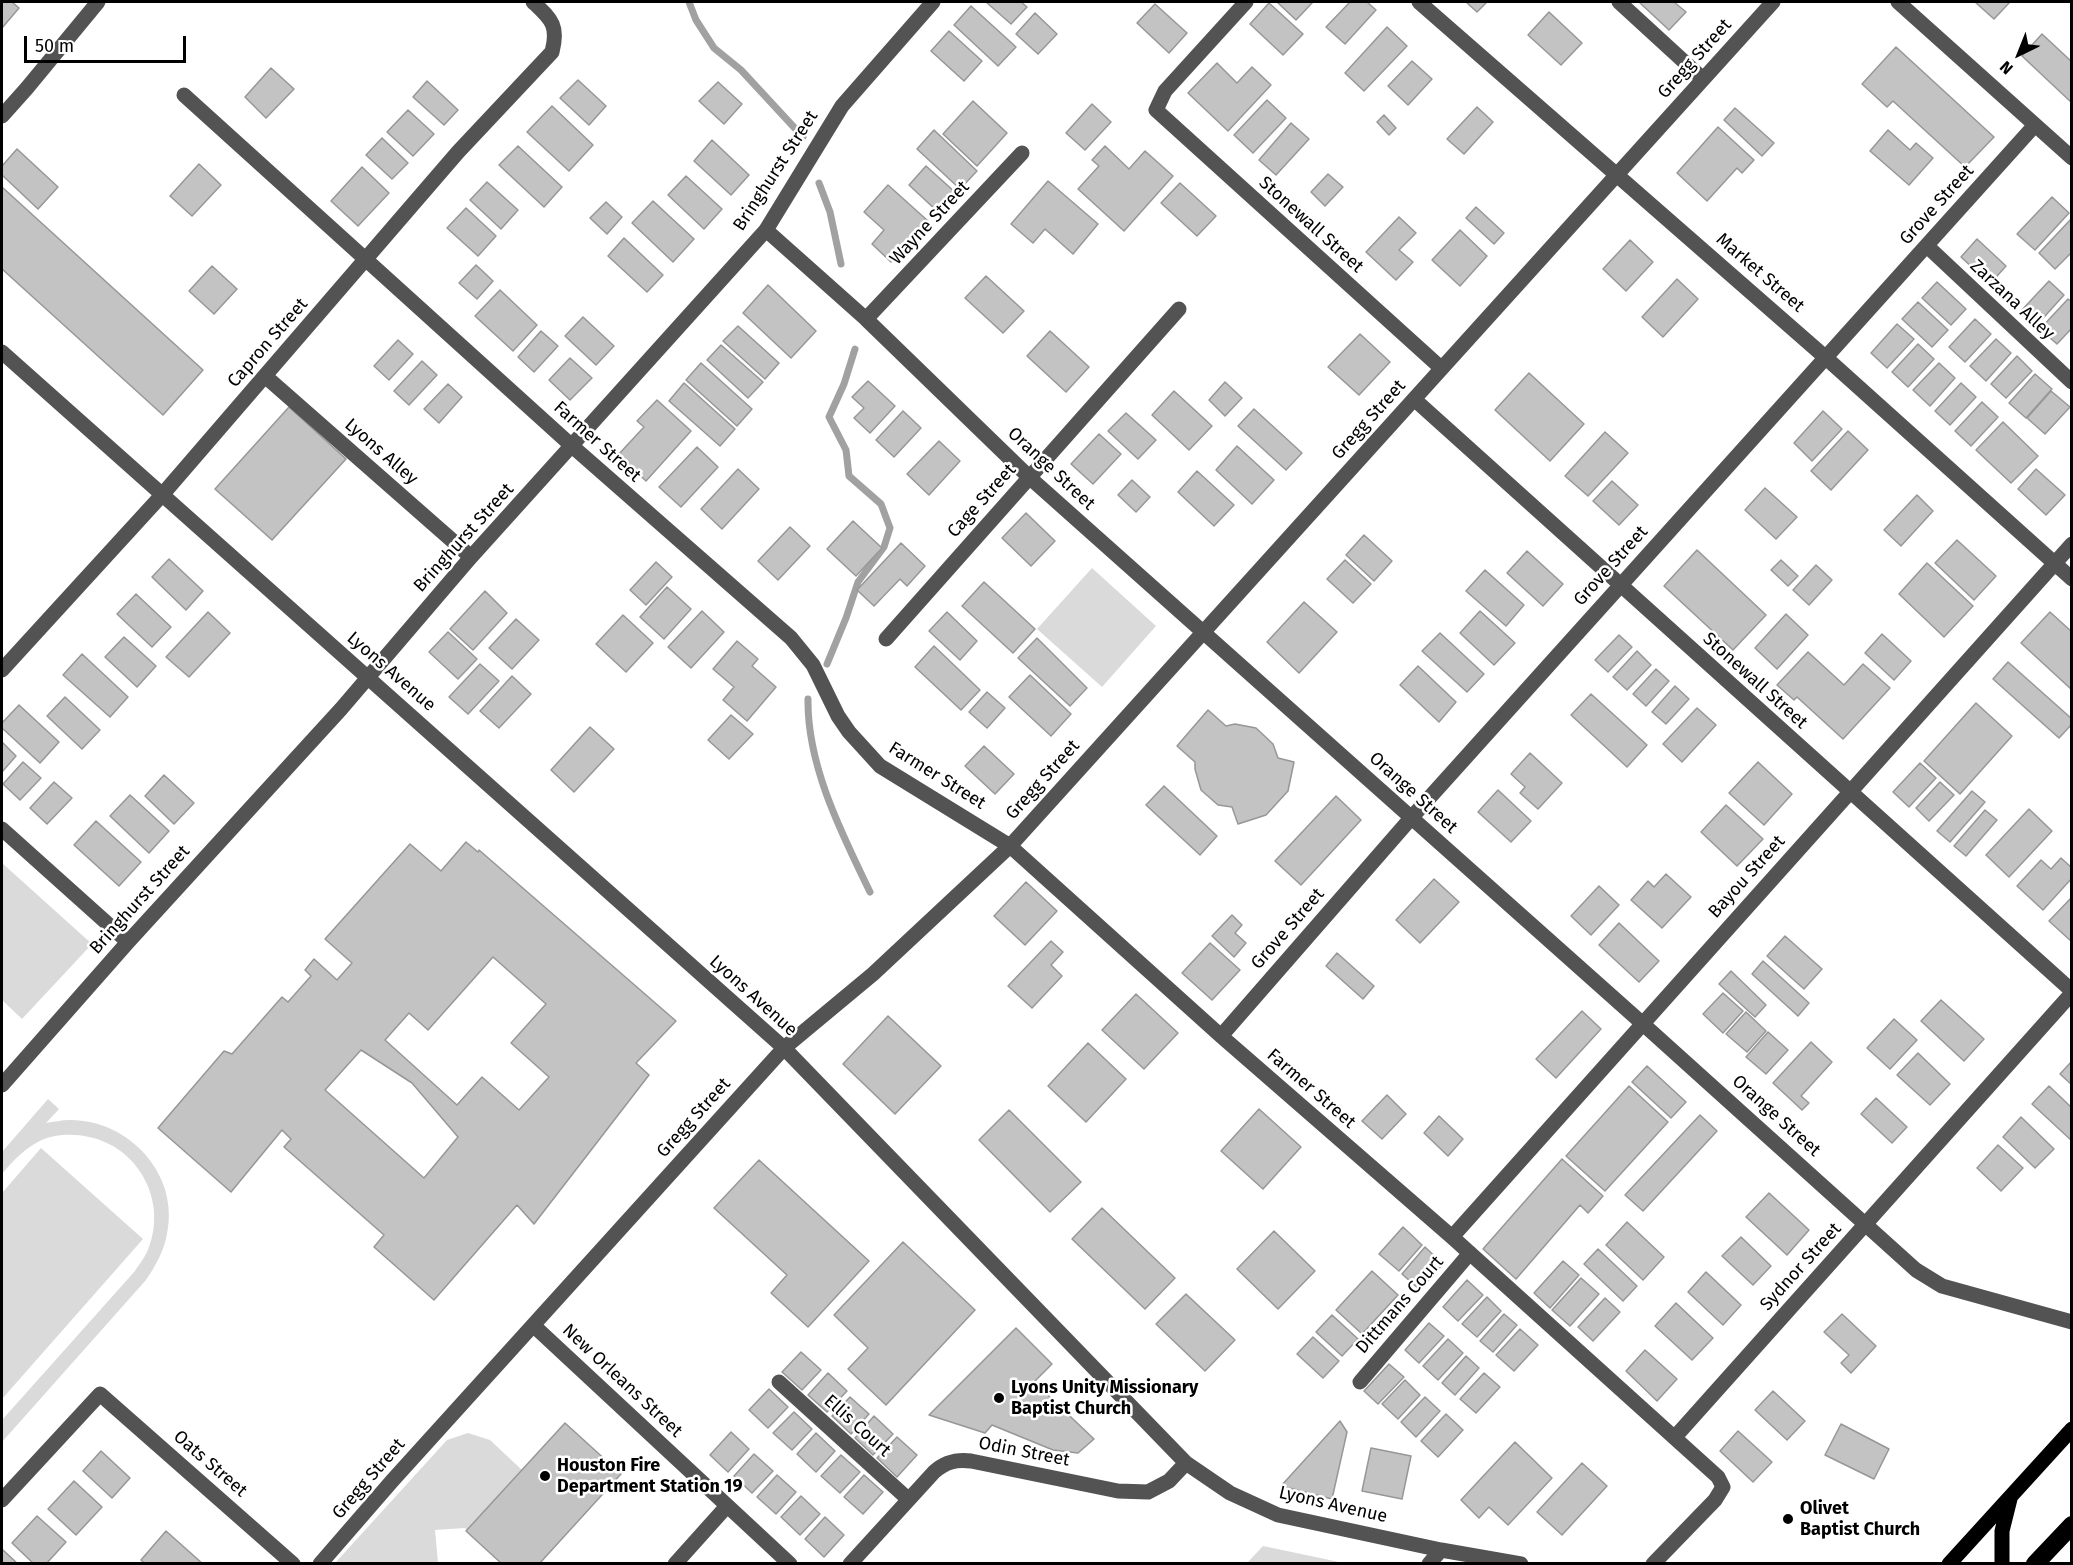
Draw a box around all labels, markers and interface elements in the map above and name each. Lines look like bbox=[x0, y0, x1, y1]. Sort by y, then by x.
street label: Gregg Street bbox=[1654, 15, 1736, 103]
scale bar bbox=[27, 24, 189, 62]
north arrow bbox=[1989, 24, 2049, 84]
text: 50 m bbox=[35, 35, 74, 57]
text: N bbox=[1996, 57, 2017, 78]
street label: Bringhurst Street bbox=[729, 107, 823, 235]
street label: Grove Street bbox=[1895, 160, 1979, 250]
street label: Stonewall Street bbox=[1254, 172, 1368, 278]
street label: Wayne Street bbox=[886, 177, 974, 269]
street label: Market Street bbox=[1712, 229, 1808, 317]
street label: Zarzana Alley bbox=[1965, 255, 2059, 345]
street label: Capron Street bbox=[223, 294, 313, 392]
street label: Gregg Street bbox=[1328, 376, 1410, 464]
street label: Farmer Street bbox=[549, 397, 645, 487]
street label: Lyons Alley bbox=[340, 414, 422, 490]
street label: Orange Street bbox=[1003, 423, 1099, 515]
street label: Cage Street bbox=[943, 460, 1021, 542]
street label: Bringhurst Street bbox=[409, 479, 519, 597]
street label: Grove Street bbox=[1569, 521, 1653, 611]
street label: Lyons Avenue bbox=[342, 628, 440, 716]
street label: Stonewall Street bbox=[1698, 628, 1812, 734]
street label: Gregg Street bbox=[1002, 736, 1084, 824]
street label: Farmer Street bbox=[885, 738, 989, 814]
street label: Orange Street bbox=[1364, 748, 1462, 838]
street label: Bayou Street bbox=[1704, 831, 1790, 923]
street label: Bringhurst Street bbox=[85, 841, 195, 959]
street label: Grove Street bbox=[1247, 884, 1329, 974]
street label: Lyons Avenue bbox=[705, 951, 801, 1041]
street label: Farmer Street bbox=[1262, 1045, 1360, 1133]
street label: Orange Street bbox=[1727, 1071, 1825, 1161]
street label: Gregg Street bbox=[653, 1074, 735, 1162]
street label: Sydnor Street bbox=[1756, 1219, 1846, 1315]
street label: Dittmans Court bbox=[1352, 1252, 1448, 1358]
street label: New Orleans Street bbox=[557, 1320, 687, 1442]
place label: Lyons Unity Missionary Baptist Church bbox=[1011, 1377, 1198, 1420]
street label: Ellis Court bbox=[819, 1390, 895, 1462]
marker: Lyons Unity Missionary Baptist Church bbox=[992, 1391, 1006, 1405]
street label: Oats Street bbox=[169, 1426, 251, 1502]
street label: Odin Street bbox=[977, 1433, 1071, 1471]
street label: Gregg Street bbox=[328, 1434, 410, 1524]
place label: Houston Fire Department Station 19 bbox=[557, 1455, 743, 1498]
marker: Houston Fire Department Station 19 bbox=[538, 1469, 552, 1483]
street label: Lyons Avenue bbox=[1277, 1482, 1389, 1528]
place label: Olivet Baptist Church bbox=[1800, 1498, 1920, 1540]
marker: Olivet Baptist Church bbox=[1781, 1512, 1795, 1526]

